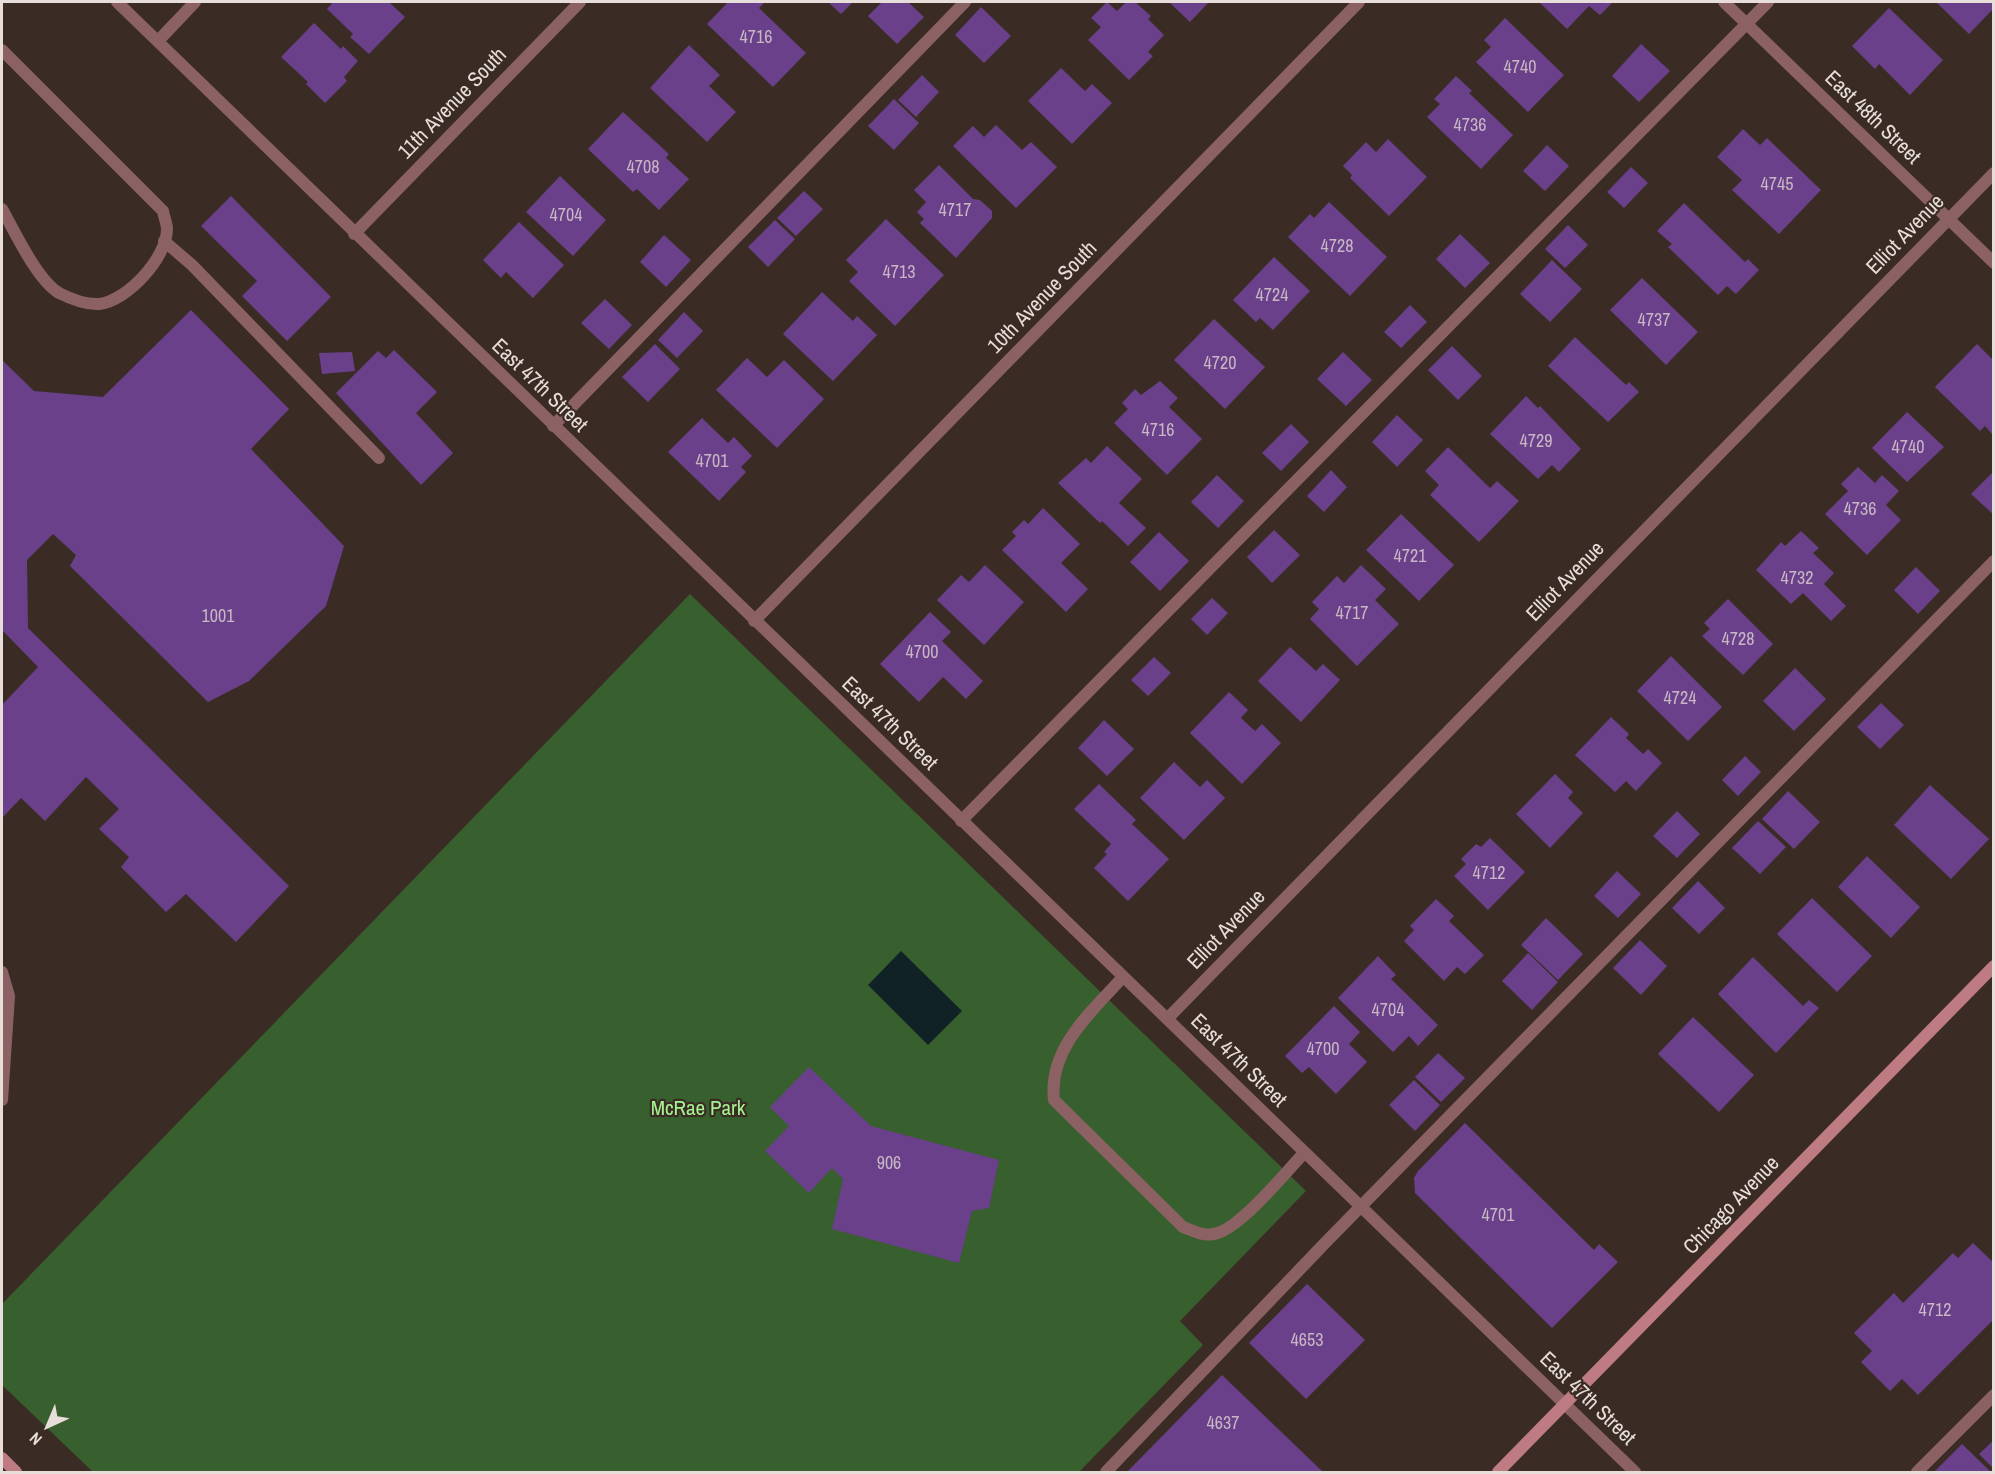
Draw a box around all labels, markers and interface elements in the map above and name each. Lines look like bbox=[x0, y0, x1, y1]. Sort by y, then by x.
house number: 4716 bbox=[740, 27, 772, 49]
street label: 11th Avenue South bbox=[394, 43, 512, 165]
house number: 4740 bbox=[1504, 57, 1536, 79]
street label: East 48th Street bbox=[1819, 66, 1925, 170]
house number: 4736 bbox=[1454, 115, 1486, 137]
house number: 4708 bbox=[627, 157, 659, 179]
house number: 4745 bbox=[1761, 174, 1793, 196]
street label: Elliot Avenue bbox=[1862, 190, 1950, 280]
house number: 4717 bbox=[939, 200, 971, 222]
house number: 4704 bbox=[550, 205, 582, 227]
house number: 4728 bbox=[1321, 236, 1353, 258]
street label: 10th Avenue South bbox=[983, 237, 1103, 359]
house number: 4713 bbox=[883, 262, 915, 284]
house number: 4724 bbox=[1256, 285, 1288, 307]
house number: 4737 bbox=[1638, 310, 1670, 332]
street label: East 47th Street bbox=[486, 334, 592, 438]
house number: 4720 bbox=[1204, 353, 1236, 375]
house number: 4716 bbox=[1142, 420, 1174, 442]
house number: 4729 bbox=[1520, 431, 1552, 453]
house number: 4740 bbox=[1892, 437, 1924, 459]
house number: 4701 bbox=[696, 451, 728, 473]
house number: 4736 bbox=[1844, 499, 1876, 521]
street label: Elliot Avenue bbox=[1522, 537, 1610, 627]
house number: 4721 bbox=[1394, 546, 1426, 568]
house number: 4732 bbox=[1781, 568, 1813, 590]
house number: 4717 bbox=[1336, 603, 1368, 625]
house number: 1001 bbox=[202, 606, 234, 628]
house number: 4728 bbox=[1722, 629, 1754, 651]
house number: 4700 bbox=[906, 642, 938, 664]
street label: East 47th Street bbox=[836, 672, 942, 776]
house number: 4724 bbox=[1664, 688, 1696, 710]
house number: 4712 bbox=[1473, 863, 1505, 885]
street label: Elliot Avenue bbox=[1183, 885, 1271, 975]
house number: 4704 bbox=[1372, 1000, 1404, 1022]
street label: East 47th Street bbox=[1185, 1009, 1291, 1113]
house number: 4700 bbox=[1307, 1039, 1339, 1061]
park label: McRae Park bbox=[651, 1096, 745, 1122]
street label: Chicago Avenue bbox=[1679, 1152, 1785, 1260]
house number: 906 bbox=[877, 1153, 901, 1175]
house number: 4701 bbox=[1482, 1205, 1514, 1227]
house number: 4712 bbox=[1919, 1300, 1951, 1322]
house number: 4653 bbox=[1291, 1330, 1323, 1352]
street label: East 47th Street bbox=[1534, 1347, 1640, 1451]
north arrow bbox=[18, 1396, 78, 1456]
house number: 4637 bbox=[1207, 1413, 1239, 1435]
text: N bbox=[24, 1428, 47, 1450]

